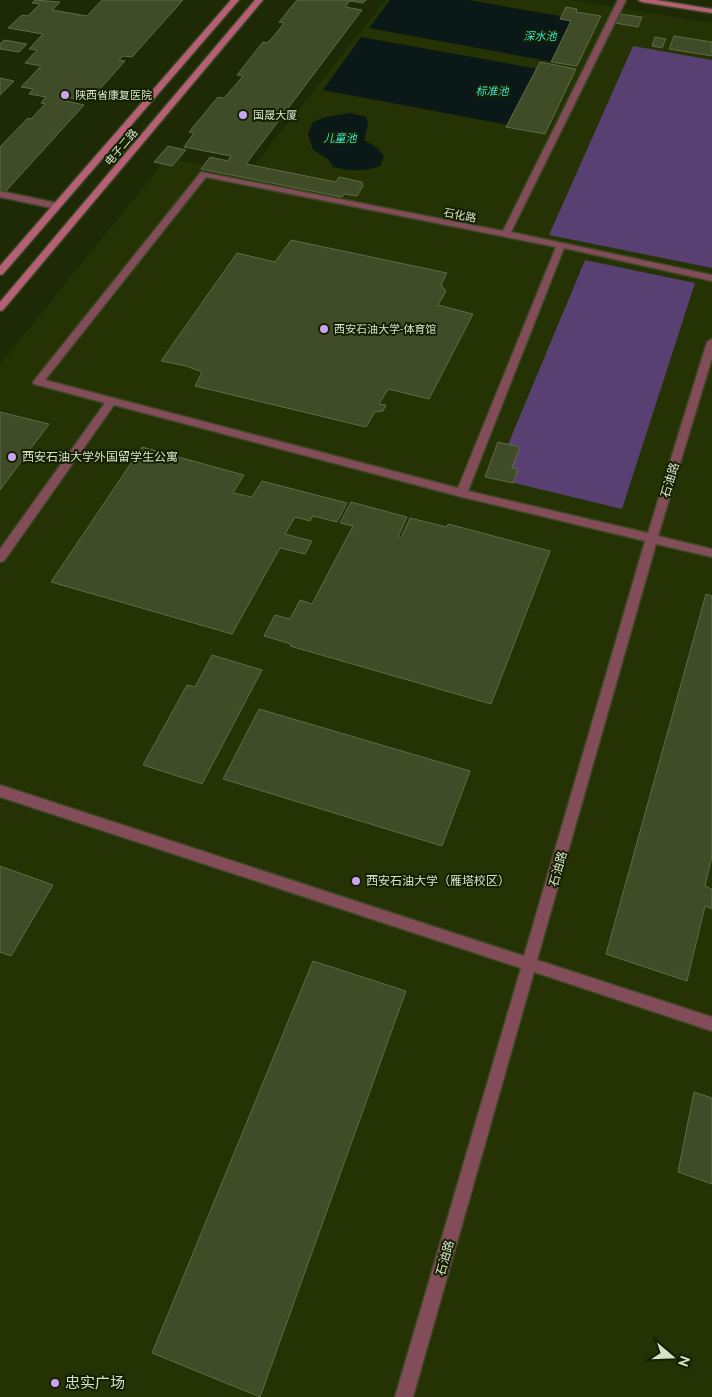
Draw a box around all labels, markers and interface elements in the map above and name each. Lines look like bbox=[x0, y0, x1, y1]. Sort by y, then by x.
water label: 深水池 bbox=[524, 30, 557, 42]
water label: 标准池 bbox=[476, 85, 509, 97]
marker: 陕西省康复医院 bbox=[59, 89, 71, 101]
place label: 陕西省康复医院 bbox=[75, 89, 152, 101]
marker: 国晟大厦 bbox=[237, 109, 249, 121]
place label: 国晟大厦 bbox=[253, 109, 297, 121]
street label: 电子二路 bbox=[102, 126, 140, 168]
water label: 儿童池 bbox=[324, 132, 357, 144]
street label: 石化路 bbox=[443, 206, 477, 224]
marker: 西安石油大学-体育馆 bbox=[318, 323, 330, 335]
place label: 西安石油大学-体育馆 bbox=[334, 323, 436, 335]
place label: 西安石油大学外国留学生公寓 bbox=[22, 450, 178, 463]
marker: 西安石油大学外国留学生公寓 bbox=[6, 451, 18, 463]
street label: 石油路 bbox=[658, 461, 681, 499]
street label: 石油路 bbox=[546, 850, 569, 888]
place label: 西安石油大学（雁塔校区） bbox=[366, 874, 510, 887]
marker: 西安石油大学（雁塔校区） bbox=[350, 875, 362, 887]
street label: 石油路 bbox=[433, 1239, 456, 1277]
north arrow bbox=[647, 1332, 697, 1382]
text: N bbox=[675, 1354, 694, 1369]
place label: 忠实广场 bbox=[65, 1374, 125, 1391]
marker: 忠实广场 bbox=[49, 1377, 61, 1389]

